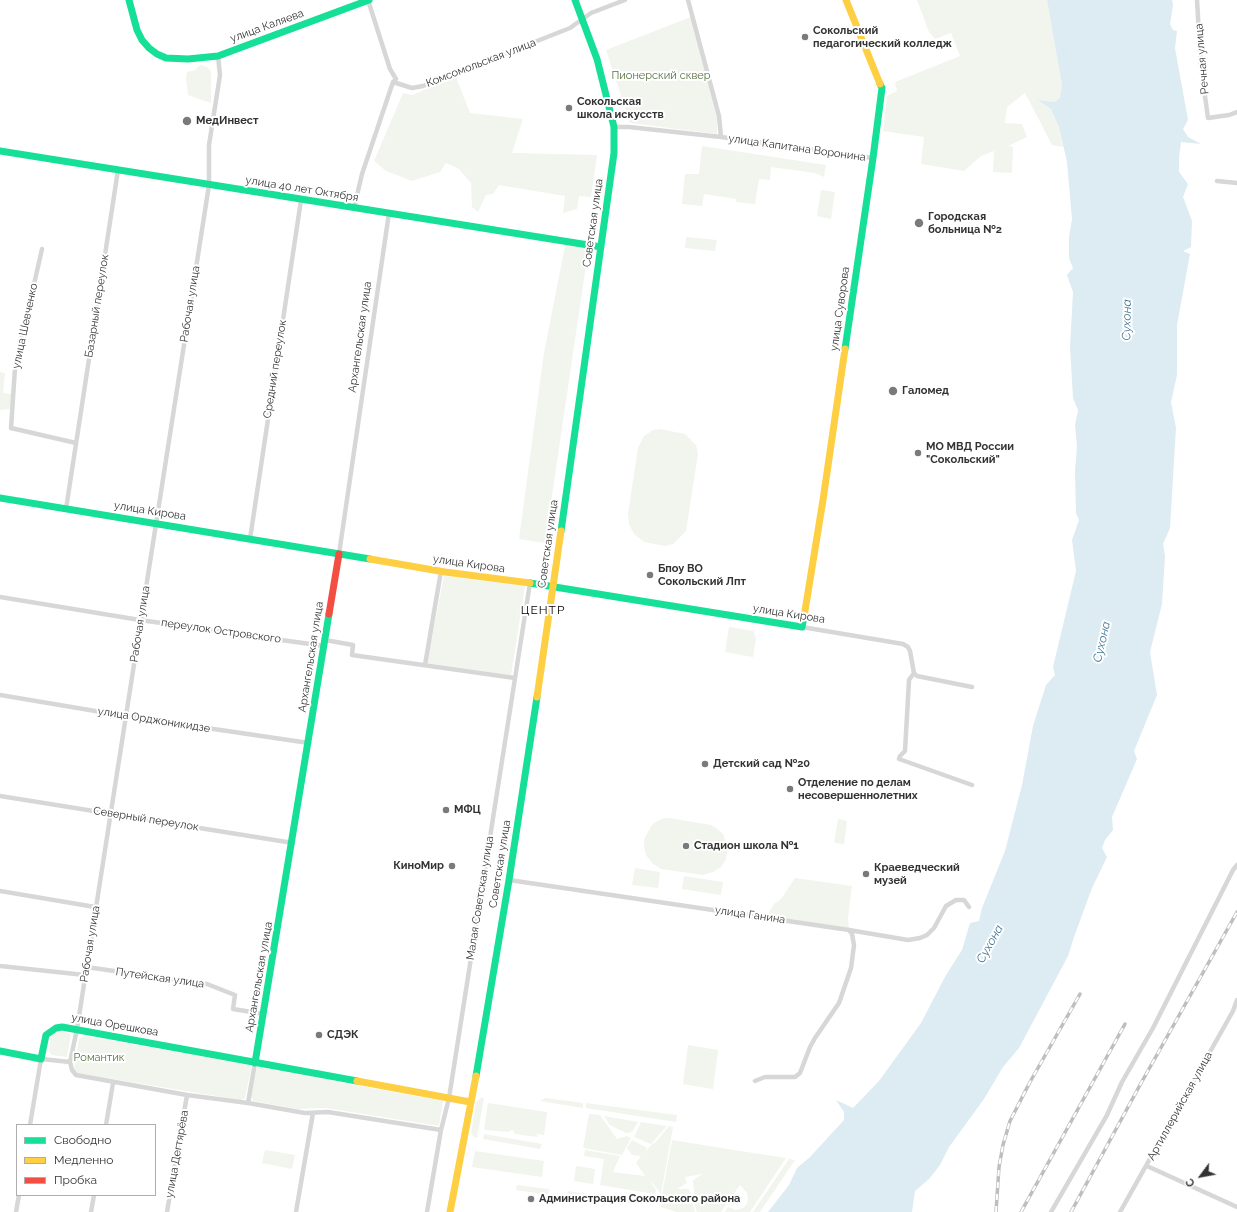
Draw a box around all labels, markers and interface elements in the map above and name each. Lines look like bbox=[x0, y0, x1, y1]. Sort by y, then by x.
street label: улица Каляева bbox=[228, 7, 306, 45]
street label: Речная улица bbox=[1192, 23, 1212, 95]
place label: Сокольский педагогический колледж bbox=[813, 24, 952, 50]
marker: Сокольский педагогический колледж bbox=[800, 32, 810, 42]
street label: Комсомольская улица bbox=[424, 36, 538, 90]
park label: Пионерский сквер bbox=[611, 69, 711, 83]
place label: Сокольская школа искусств bbox=[577, 95, 664, 121]
marker: Сокольская школа искусств bbox=[564, 103, 574, 113]
place label: МедИнвест bbox=[196, 114, 259, 128]
marker: МедИнвест bbox=[181, 115, 193, 127]
street label: улица Капитана Воронина bbox=[727, 132, 867, 164]
street label: улица 40 лет Октября bbox=[245, 174, 359, 204]
street label: Советская улица bbox=[580, 178, 606, 268]
place label: Городская больница №2 bbox=[928, 210, 1002, 236]
marker: Городская больница №2 bbox=[913, 217, 925, 229]
street label: Базарный переулок bbox=[82, 253, 112, 359]
street label: Рабочая улица bbox=[177, 265, 203, 343]
street label: улица Суворова bbox=[828, 266, 852, 352]
street label: Архангельская улица bbox=[346, 281, 374, 393]
street label: улица Шевченко bbox=[9, 282, 41, 370]
water label: Сухона bbox=[1119, 299, 1135, 341]
street label: Средний переулок bbox=[261, 319, 289, 419]
place label: Галомед bbox=[902, 384, 949, 398]
marker: Галомед bbox=[887, 385, 899, 397]
place label: МО МВД России "Сокольский" bbox=[926, 440, 1014, 466]
marker: МО МВД России "Сокольский" bbox=[913, 448, 923, 458]
street label: улица Кирова bbox=[113, 499, 187, 523]
street label: Советская улица bbox=[535, 499, 561, 589]
street label: улица Кирова bbox=[432, 552, 506, 576]
place label: Бпоу ВО Сокольский Лпт bbox=[658, 562, 746, 588]
marker: Бпоу ВО Сокольский Лпт bbox=[645, 570, 655, 580]
street label: Рабочая улица bbox=[127, 585, 153, 663]
street label: Архангельская улица bbox=[296, 601, 326, 713]
street label: улица Кирова bbox=[752, 602, 826, 626]
district label: ЦЕНТР bbox=[521, 603, 565, 617]
street label: переулок Островского bbox=[160, 616, 282, 646]
water label: Сухона bbox=[1090, 620, 1114, 664]
street label: улица Орджоникидзе bbox=[97, 705, 211, 735]
place label: Детский сад №20 bbox=[713, 757, 810, 771]
marker: Детский сад №20 bbox=[700, 759, 710, 769]
place label: Отделение по делам несовершеннолетних bbox=[798, 776, 918, 802]
marker: Отделение по делам несовершеннолетних bbox=[785, 784, 795, 794]
place label: МФЦ bbox=[454, 803, 481, 817]
street label: Северный переулок bbox=[92, 804, 200, 834]
marker: МФЦ bbox=[441, 805, 451, 815]
street label: Советская улица bbox=[487, 819, 513, 909]
street label: Малая Советская улица bbox=[464, 835, 496, 961]
place label: Стадион школа №1 bbox=[694, 839, 799, 853]
marker: Стадион школа №1 bbox=[681, 841, 691, 851]
place label: КиноМир bbox=[393, 859, 444, 873]
marker: КиноМир bbox=[447, 861, 457, 871]
place label: Краеведческий музей bbox=[874, 861, 960, 887]
marker: Краеведческий музей bbox=[861, 869, 871, 879]
street label: улица Ганина bbox=[714, 904, 786, 926]
street label: Рабочая улица bbox=[77, 905, 103, 983]
street label: Архангельская улица bbox=[243, 921, 275, 1033]
water label: Сухона bbox=[974, 922, 1006, 966]
street label: Путейская улица bbox=[115, 965, 205, 991]
street label: улица Орешкова bbox=[71, 1011, 159, 1039]
place label: СДЭК bbox=[327, 1028, 359, 1042]
marker: СДЭК bbox=[314, 1030, 324, 1040]
street label: Артиллерийская улица bbox=[1145, 1049, 1215, 1163]
park label: Романтик bbox=[73, 1051, 125, 1065]
street label: улица Дегтярёва bbox=[163, 1109, 191, 1199]
legend bbox=[16, 1124, 156, 1196]
text: Свободно bbox=[54, 1133, 111, 1147]
text: Медленно bbox=[54, 1153, 113, 1167]
north arrow bbox=[1181, 1156, 1221, 1196]
text: Пробка bbox=[54, 1173, 97, 1187]
text: С bbox=[1183, 1176, 1198, 1189]
place label: Администрация Сокольского района bbox=[539, 1192, 740, 1206]
marker: Администрация Сокольского района bbox=[526, 1194, 536, 1204]

